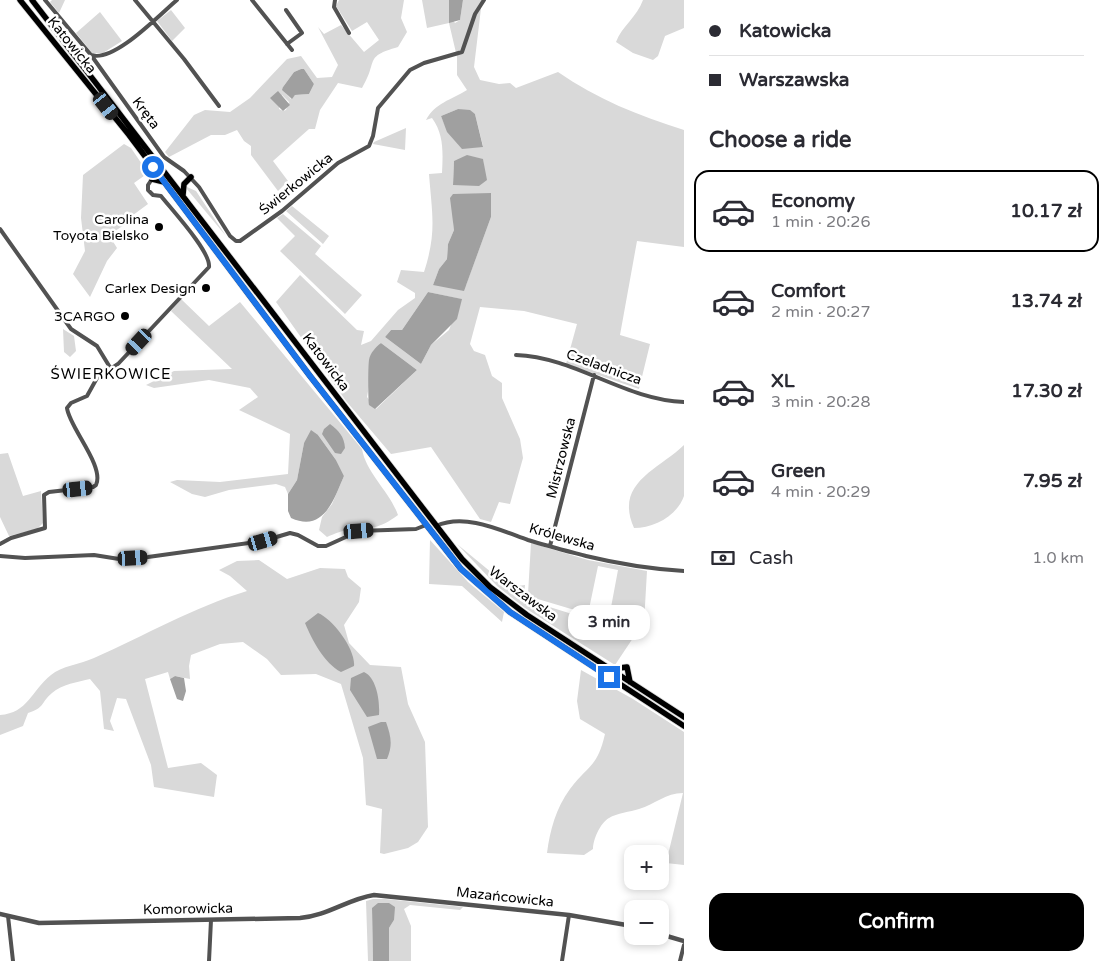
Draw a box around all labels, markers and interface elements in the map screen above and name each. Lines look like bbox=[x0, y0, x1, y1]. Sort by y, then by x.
street label: Katowicka bbox=[44, 13, 100, 77]
text: Katowicka bbox=[739, 20, 831, 42]
text: Warszawska bbox=[739, 69, 850, 91]
car bbox=[90, 90, 121, 122]
street label: Kręta bbox=[128, 94, 164, 132]
text: Choose a ride bbox=[709, 127, 852, 153]
street label: Świerkowicka bbox=[256, 149, 336, 219]
route start bbox=[142, 156, 164, 178]
icon: car bbox=[711, 189, 756, 234]
text: Economy bbox=[771, 190, 855, 212]
text: 10.17 zł bbox=[1010, 200, 1082, 222]
place label: Carolina Toyota Bielsko bbox=[53, 211, 149, 244]
text: 1 min · 20:26 bbox=[771, 212, 870, 232]
marker: Carolina Toyota Bielsko bbox=[153, 221, 165, 233]
icon: car bbox=[711, 279, 756, 324]
place label: Carlex Design bbox=[105, 280, 196, 297]
text: Comfort bbox=[771, 280, 845, 302]
marker: Carlex Design bbox=[200, 282, 212, 294]
text: 13.74 zł bbox=[1010, 290, 1082, 312]
text: 2 min · 20:27 bbox=[771, 302, 870, 322]
place label: 3CARGO bbox=[54, 308, 115, 325]
marker: 3CARGO bbox=[119, 310, 131, 322]
car bbox=[123, 326, 154, 358]
street label: Katowicka bbox=[299, 330, 353, 394]
street label: Czeladnicza bbox=[564, 345, 644, 389]
district label: ŚWIERKOWICE bbox=[50, 365, 172, 383]
icon: car bbox=[711, 369, 756, 414]
text: XL bbox=[771, 370, 795, 392]
text: 17.30 zł bbox=[1011, 380, 1082, 402]
text: 3 min · 20:28 bbox=[771, 392, 870, 412]
street label: Mistrzowska bbox=[543, 416, 579, 500]
icon: car bbox=[711, 459, 756, 504]
text: Green bbox=[771, 460, 825, 482]
text: 7.95 zł bbox=[1023, 470, 1082, 492]
car bbox=[62, 480, 93, 498]
text: 4 min · 20:29 bbox=[771, 482, 870, 502]
street label: Królewska bbox=[527, 520, 597, 554]
car bbox=[343, 522, 374, 540]
car bbox=[246, 530, 279, 552]
icon: cash bbox=[709, 544, 737, 572]
text: Cash bbox=[749, 547, 794, 569]
text: 1.0 km bbox=[1032, 548, 1084, 568]
car bbox=[117, 550, 148, 566]
street label: Warszawska bbox=[485, 563, 561, 625]
callout: 3 min bbox=[568, 604, 650, 640]
text: 3 min bbox=[588, 612, 630, 632]
route end bbox=[598, 666, 620, 688]
map controls bbox=[624, 845, 669, 945]
button: + bbox=[624, 845, 669, 890]
street label: Mazańcowicka bbox=[455, 883, 555, 911]
button: Confirm bbox=[709, 893, 1084, 951]
street label: Komorowicka bbox=[143, 900, 233, 918]
button: − bbox=[624, 900, 669, 945]

